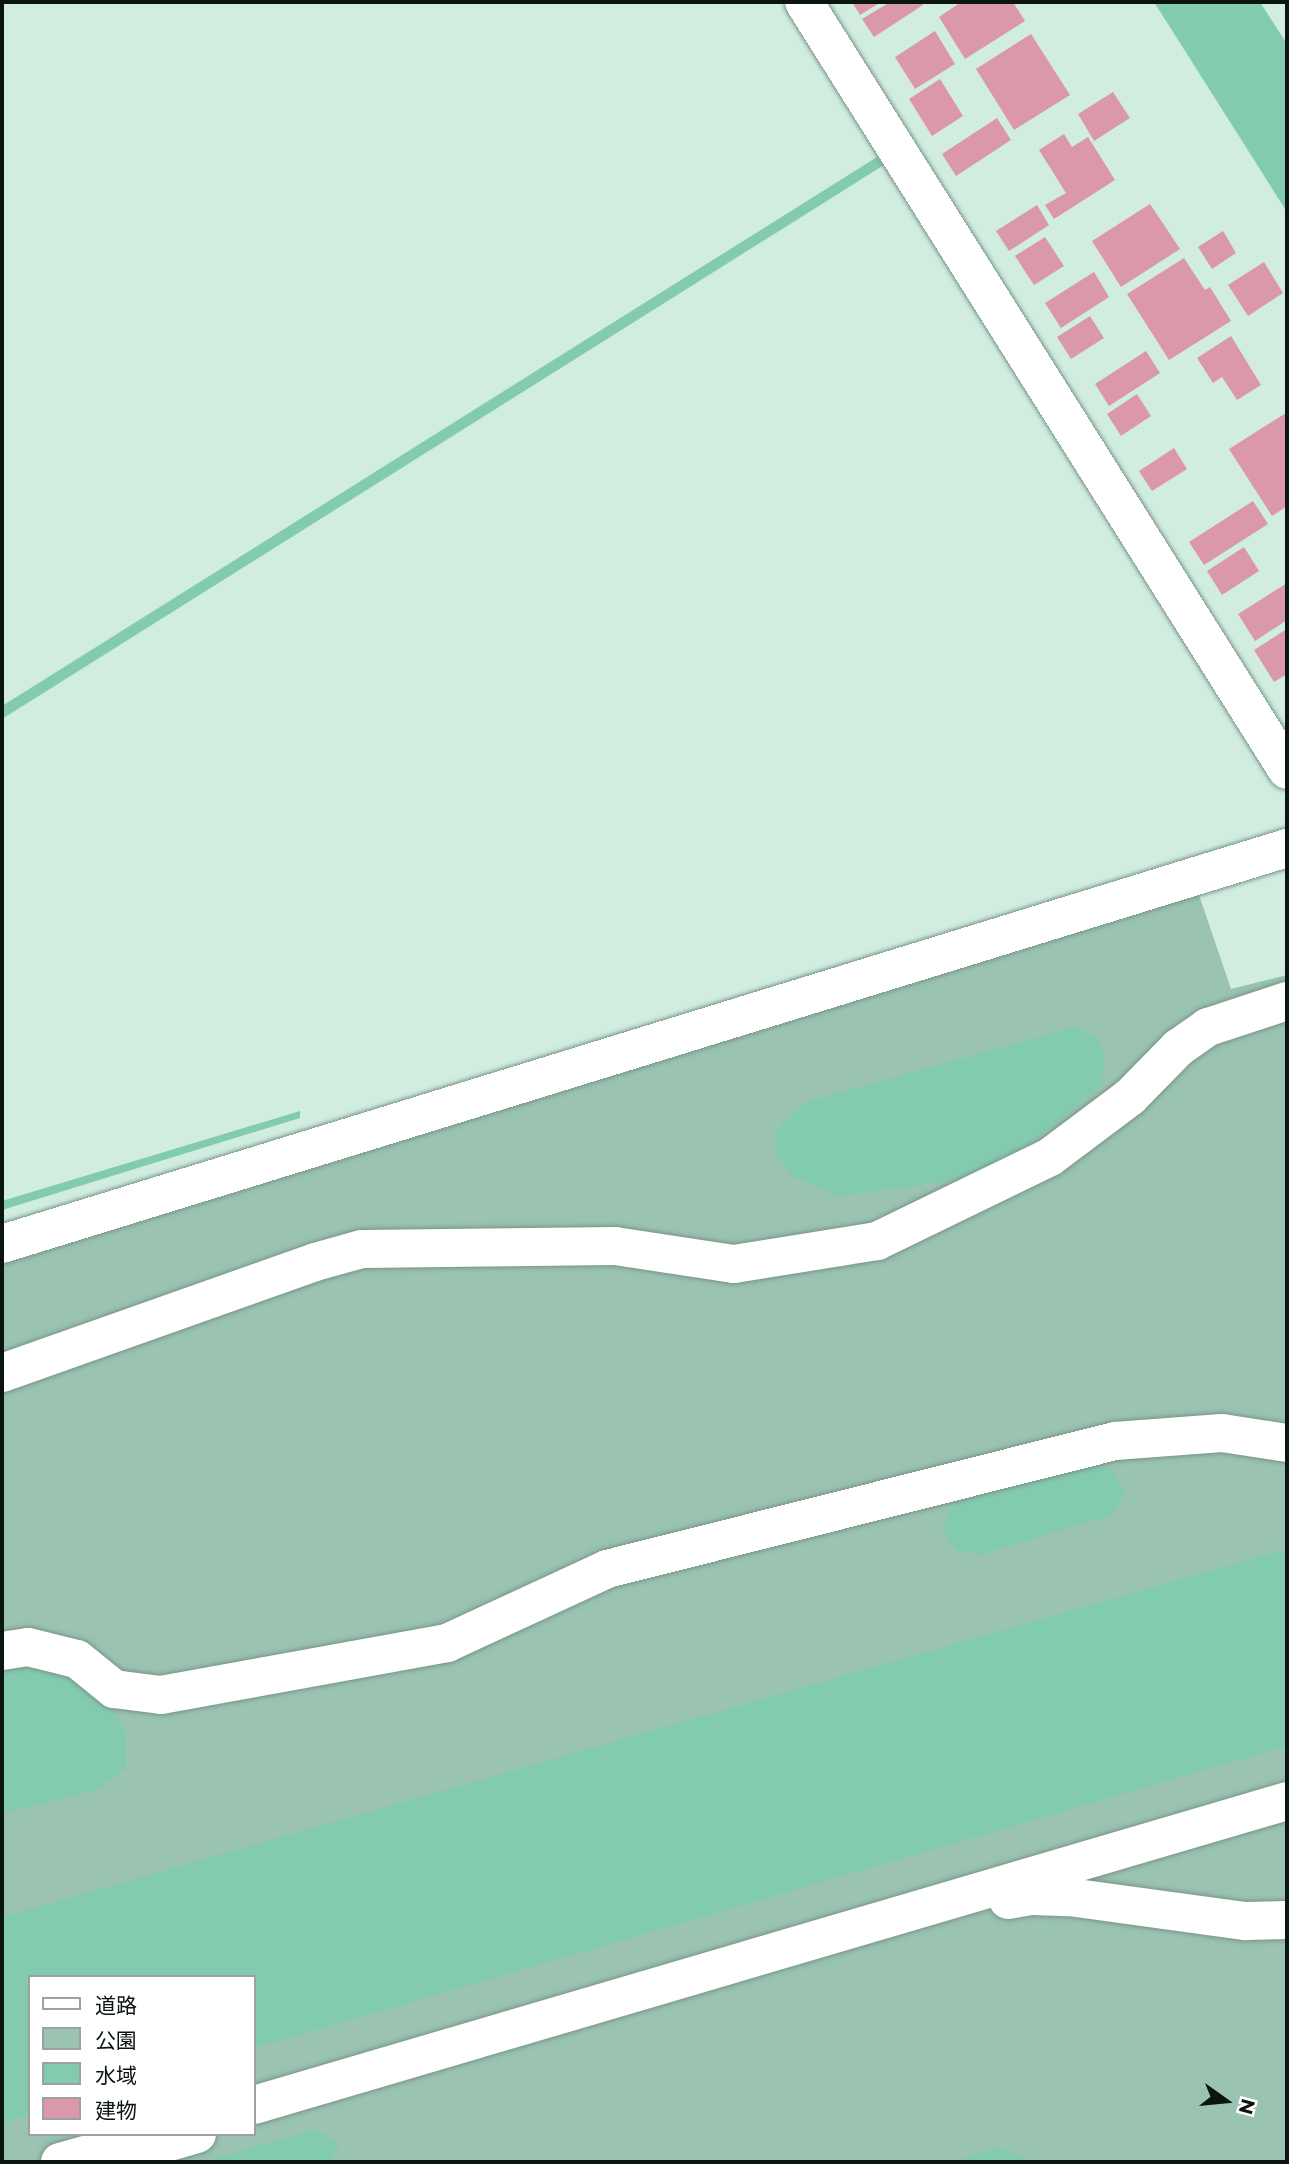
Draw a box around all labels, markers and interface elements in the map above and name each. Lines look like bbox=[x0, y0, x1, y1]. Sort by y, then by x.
legend bbox=[28, 1975, 256, 2136]
text: 道路 bbox=[95, 1993, 137, 2018]
text: 公園 bbox=[95, 2028, 137, 2053]
text: 水域 bbox=[95, 2063, 137, 2088]
north arrow bbox=[1191, 2066, 1261, 2136]
text: N bbox=[1234, 2096, 1260, 2117]
text: 建物 bbox=[95, 2098, 137, 2123]

